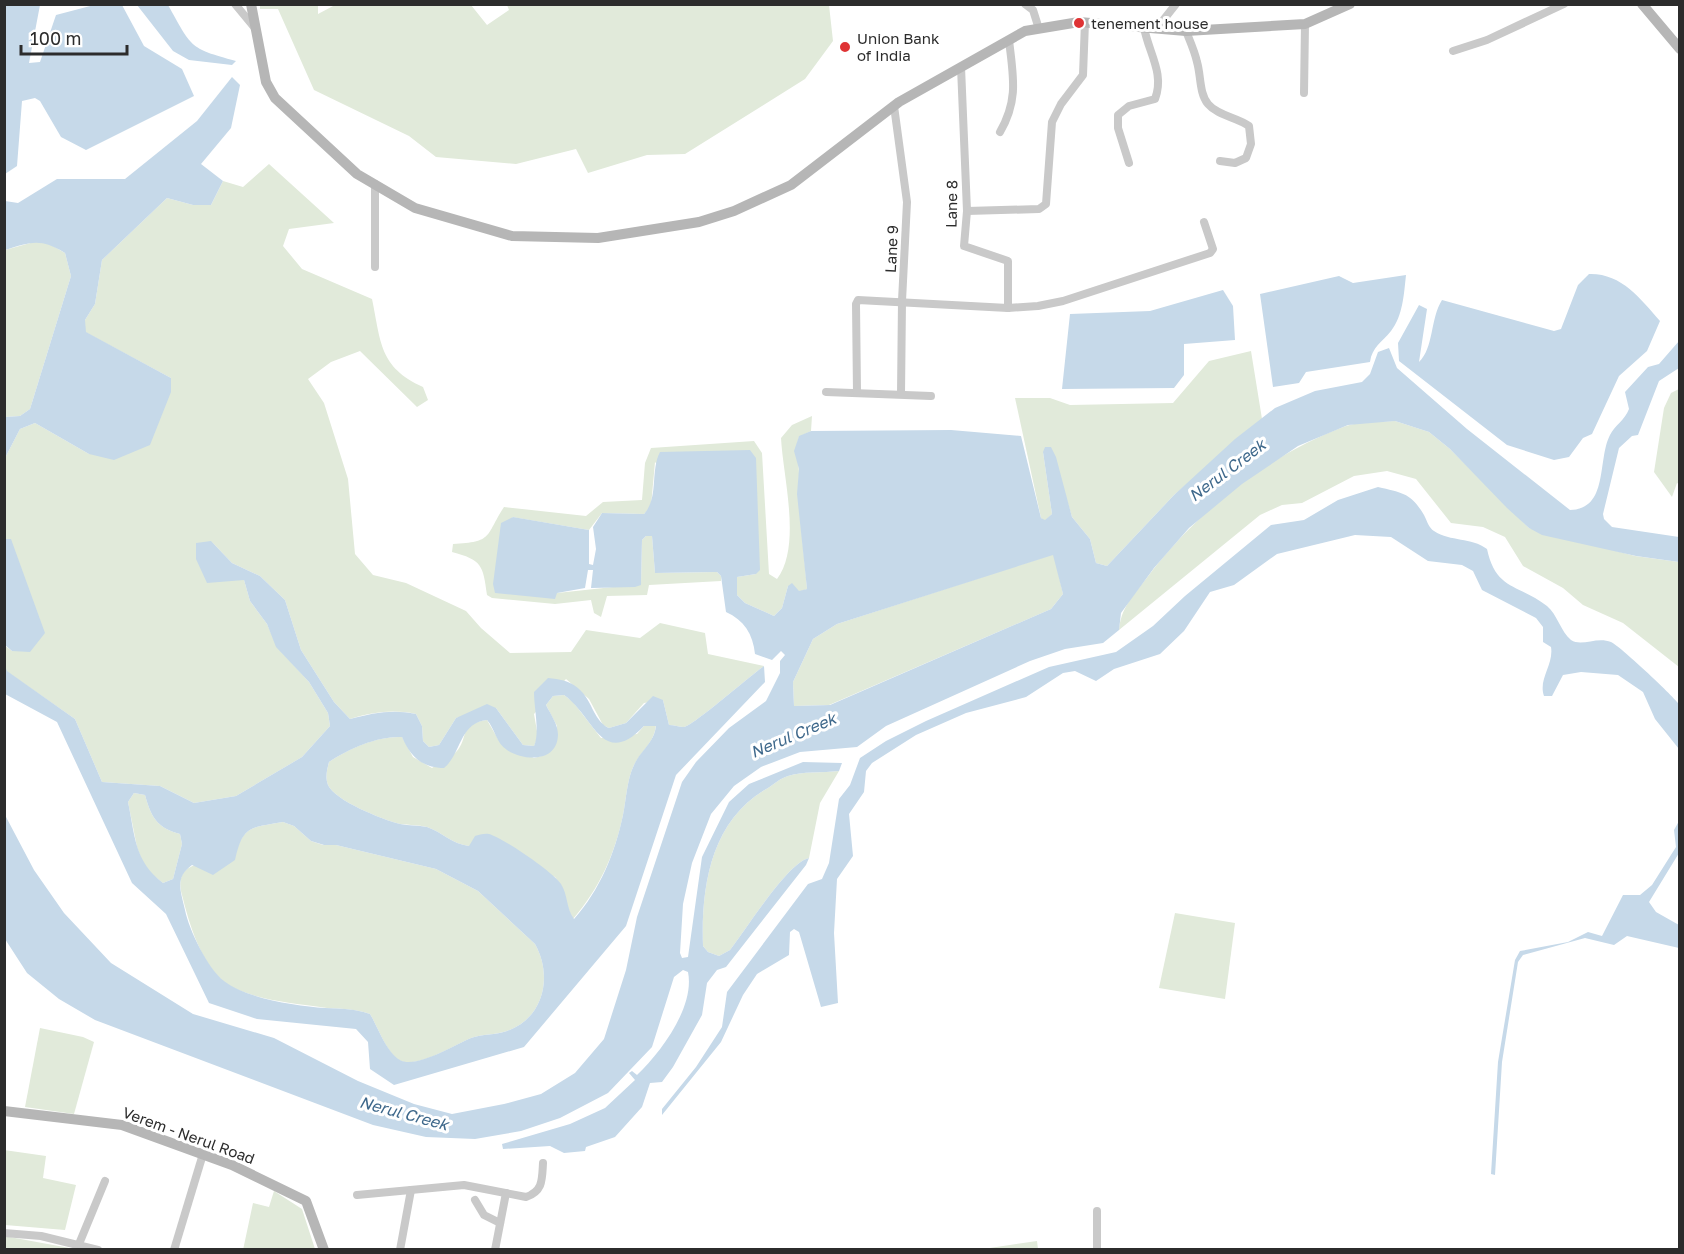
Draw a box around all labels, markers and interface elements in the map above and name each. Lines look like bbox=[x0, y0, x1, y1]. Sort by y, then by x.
place label: tenement house bbox=[1091, 14, 1209, 32]
marker: tenement house bbox=[1072, 16, 1086, 30]
scale bar bbox=[21, 18, 128, 56]
text: 100 m bbox=[30, 27, 81, 49]
place label: Union Bank of India bbox=[857, 29, 940, 64]
marker: Union Bank of India bbox=[838, 40, 852, 54]
street label: Lane 8 bbox=[942, 180, 960, 228]
street label: Lane 9 bbox=[881, 225, 901, 273]
water label: Nerul Creek bbox=[1185, 433, 1271, 505]
water label: Nerul Creek bbox=[747, 707, 841, 762]
water label: Nerul Creek bbox=[357, 1092, 452, 1135]
street label: Verem - Nerul Road bbox=[121, 1103, 257, 1167]

